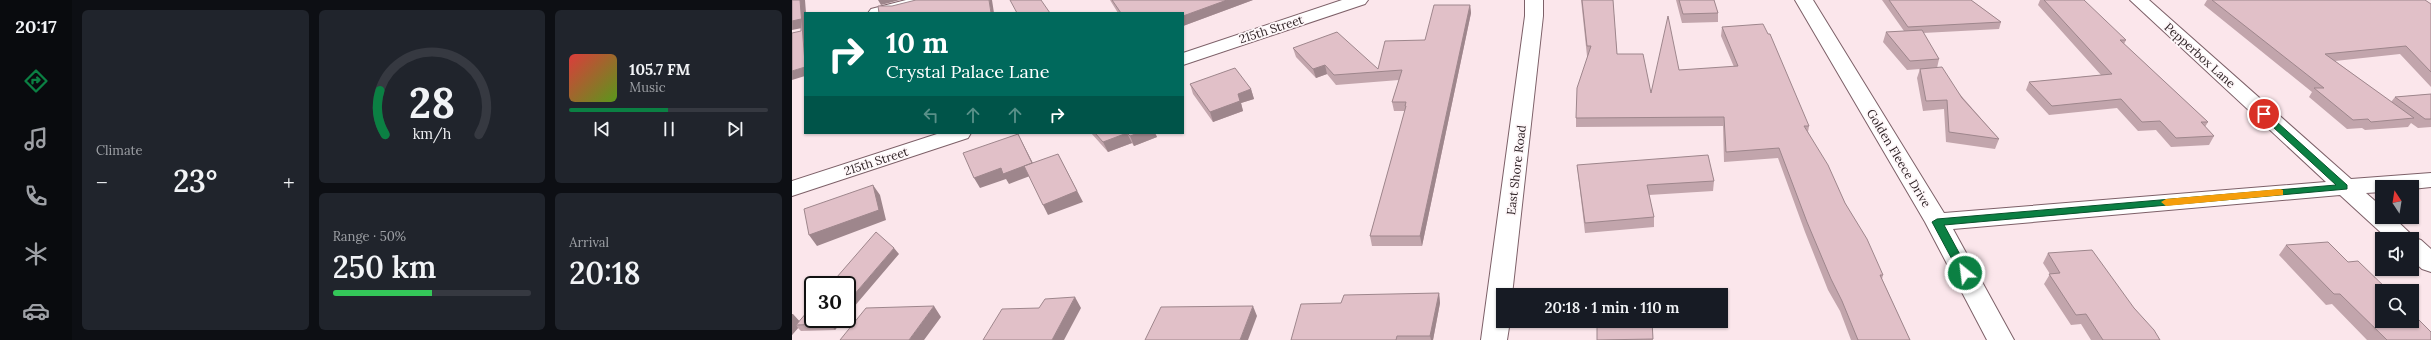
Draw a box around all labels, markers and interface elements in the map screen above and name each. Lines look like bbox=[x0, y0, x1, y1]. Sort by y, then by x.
street label: 215th Street bbox=[1237, 12, 1305, 46]
text: 20:17 bbox=[15, 15, 57, 38]
street label: Pepperbox Lane bbox=[2161, 19, 2239, 91]
text: 10 m bbox=[886, 25, 948, 61]
icon: right bbox=[820, 28, 872, 80]
text: 105.7 FM bbox=[629, 60, 690, 79]
text: Crystal Palace Lane bbox=[886, 60, 1049, 83]
icon: directions bbox=[22, 67, 50, 95]
text: 28 bbox=[409, 75, 455, 128]
text: Music bbox=[629, 79, 666, 96]
pin bbox=[2247, 97, 2281, 131]
icon: arrive bbox=[2253, 103, 2275, 125]
icon: left bbox=[920, 104, 942, 126]
icon: ahead bbox=[962, 104, 984, 126]
icon: ahead bbox=[1004, 104, 1026, 126]
icon: right bbox=[1046, 104, 1068, 126]
street label: Golden Fleece Drive bbox=[1864, 106, 1935, 210]
icon: previous bbox=[591, 118, 613, 140]
icon: pause bbox=[658, 118, 680, 140]
icon: next bbox=[724, 118, 746, 140]
text: km/h bbox=[413, 124, 452, 143]
street label: East Shore Road bbox=[1503, 124, 1529, 216]
icon: music bbox=[22, 125, 50, 153]
text: Climate bbox=[96, 142, 143, 159]
street label: 215th Street bbox=[842, 144, 910, 178]
text: 23° bbox=[173, 162, 218, 200]
text: − bbox=[96, 168, 108, 196]
text: + bbox=[283, 168, 295, 196]
north arrow bbox=[2375, 180, 2419, 224]
map controls bbox=[2375, 180, 2419, 328]
icon: phone bbox=[22, 182, 50, 210]
text: Range · 50% bbox=[333, 228, 406, 245]
button: sound bbox=[2375, 232, 2419, 276]
text: Arrival bbox=[569, 234, 609, 251]
icon: climate bbox=[22, 240, 50, 268]
text: 250 km bbox=[333, 248, 436, 286]
position arrow bbox=[1944, 252, 1986, 294]
text: 20:18 bbox=[569, 254, 641, 292]
speed limit sign: 30 bbox=[804, 276, 856, 328]
button: search bbox=[2375, 284, 2419, 328]
icon: car bbox=[22, 297, 50, 325]
text: 20:18 · 1 min · 110 m bbox=[1545, 298, 1679, 317]

